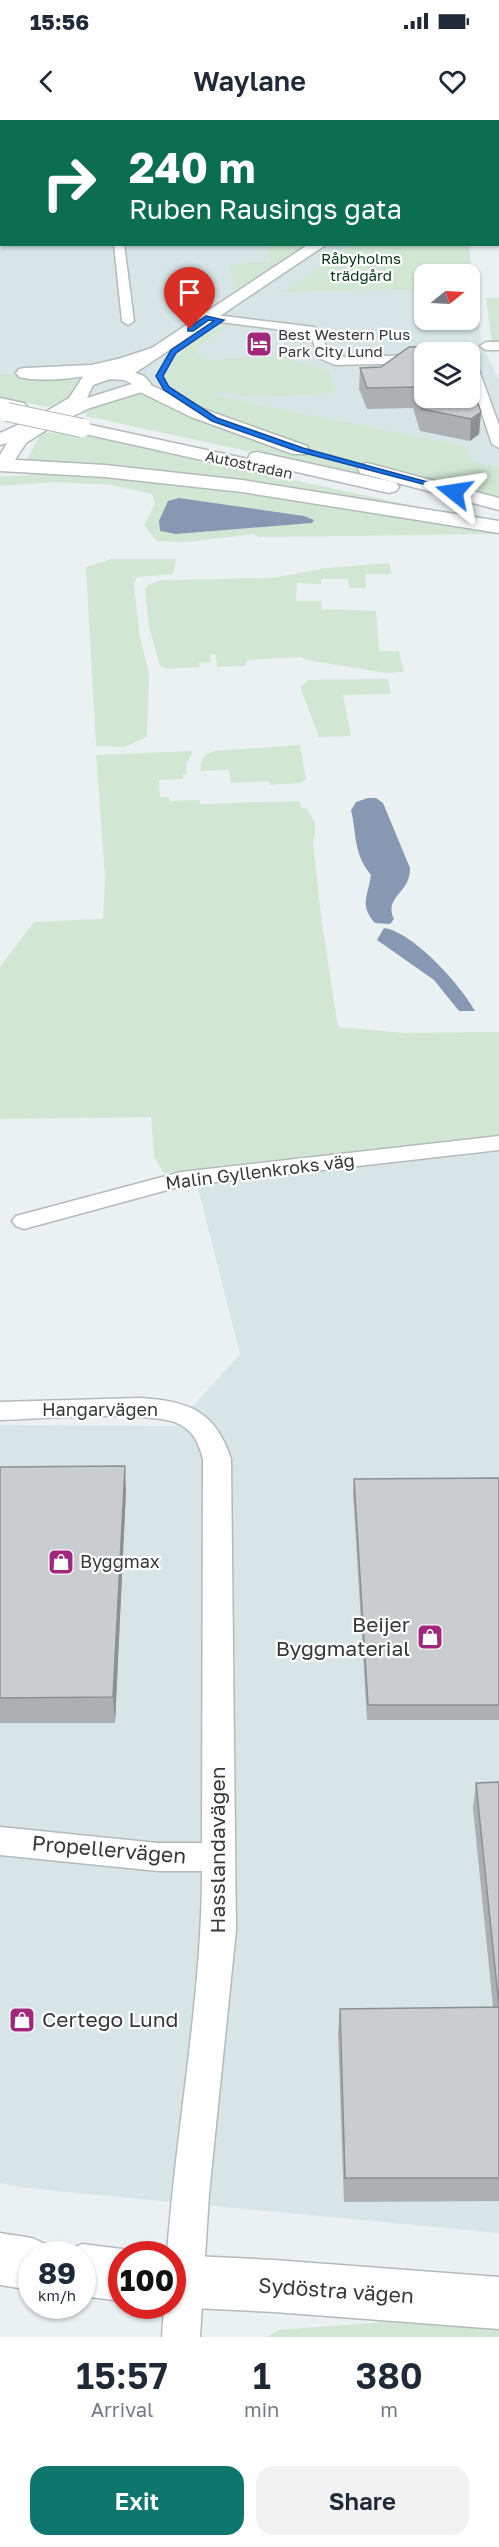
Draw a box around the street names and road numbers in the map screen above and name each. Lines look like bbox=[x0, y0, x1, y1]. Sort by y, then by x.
street label: Autostradan bbox=[204, 446, 295, 482]
street label: Malin Gyllenkroks väg bbox=[164, 1148, 356, 1194]
street label: Hangarvägen bbox=[42, 1398, 158, 1420]
street label: Hasslandavägen bbox=[204, 1766, 230, 1934]
street label: Propellervägen bbox=[31, 1829, 187, 1869]
street label: Sydöstra vägen bbox=[257, 2272, 415, 2308]

